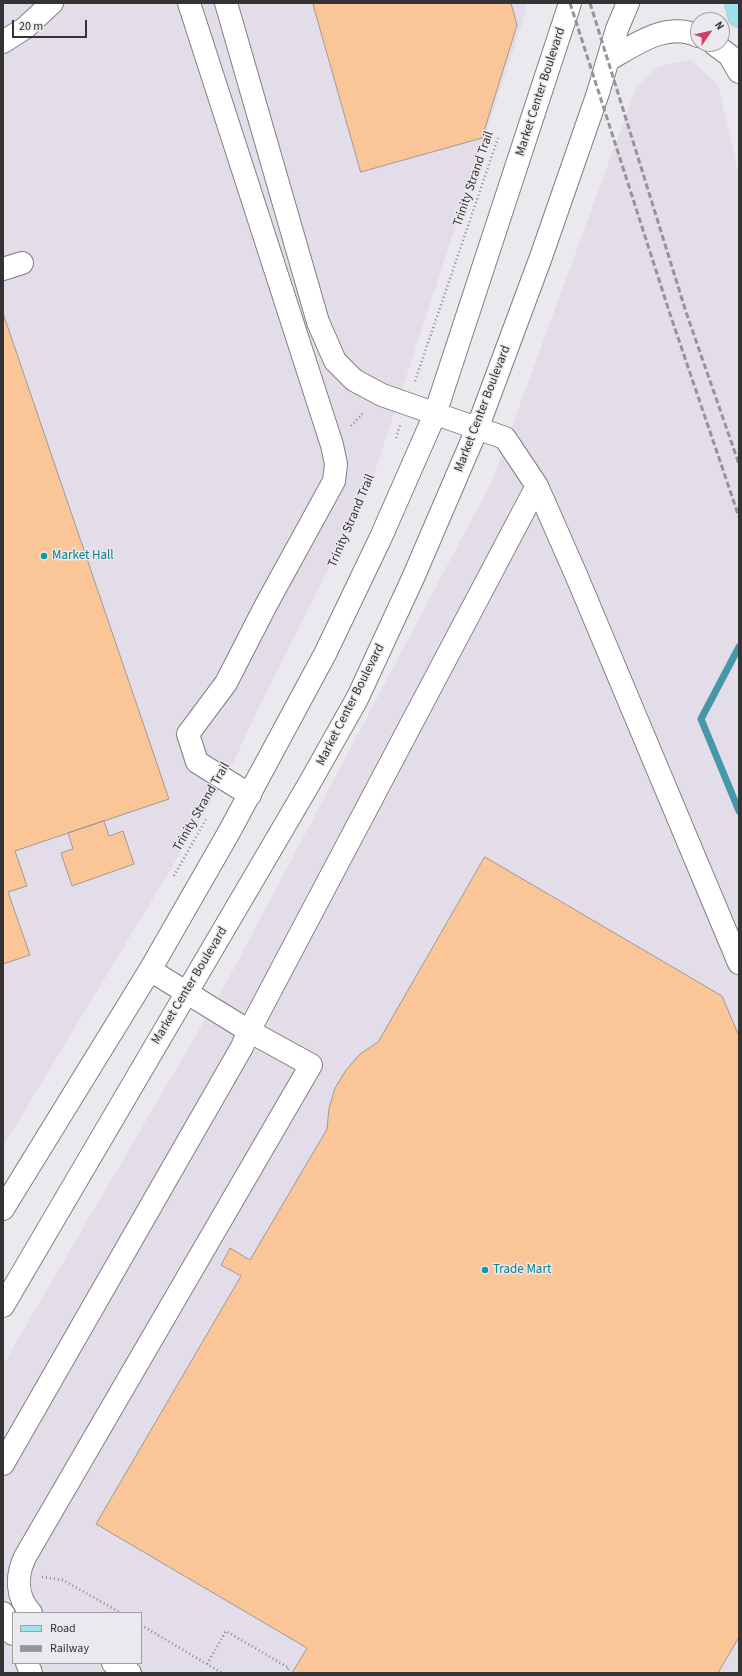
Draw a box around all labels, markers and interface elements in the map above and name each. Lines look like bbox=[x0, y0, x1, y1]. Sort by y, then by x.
scale bar bbox=[14, 12, 89, 38]
north arrow bbox=[690, 12, 730, 52]
text: 20 m bbox=[19, 18, 43, 35]
text: N bbox=[711, 18, 728, 33]
street label: Market Center Boulevard bbox=[513, 26, 569, 158]
street label: Trinity Strand Trail bbox=[450, 129, 498, 229]
street label: Market Center Boulevard bbox=[452, 343, 514, 475]
street label: Trinity Strand Trail bbox=[325, 472, 379, 570]
place label: Market Hall bbox=[52, 548, 114, 564]
marker: Market Hall bbox=[39, 551, 49, 561]
street label: Market Center Boulevard bbox=[314, 642, 388, 768]
street label: Trinity Strand Trail bbox=[170, 760, 234, 854]
street label: Market Center Boulevard bbox=[149, 924, 231, 1048]
place label: Trade Mart bbox=[493, 1262, 551, 1278]
marker: Trade Mart bbox=[480, 1265, 490, 1275]
legend bbox=[12, 1612, 142, 1664]
text: Road bbox=[50, 1620, 76, 1637]
text: Railway bbox=[50, 1640, 89, 1657]

